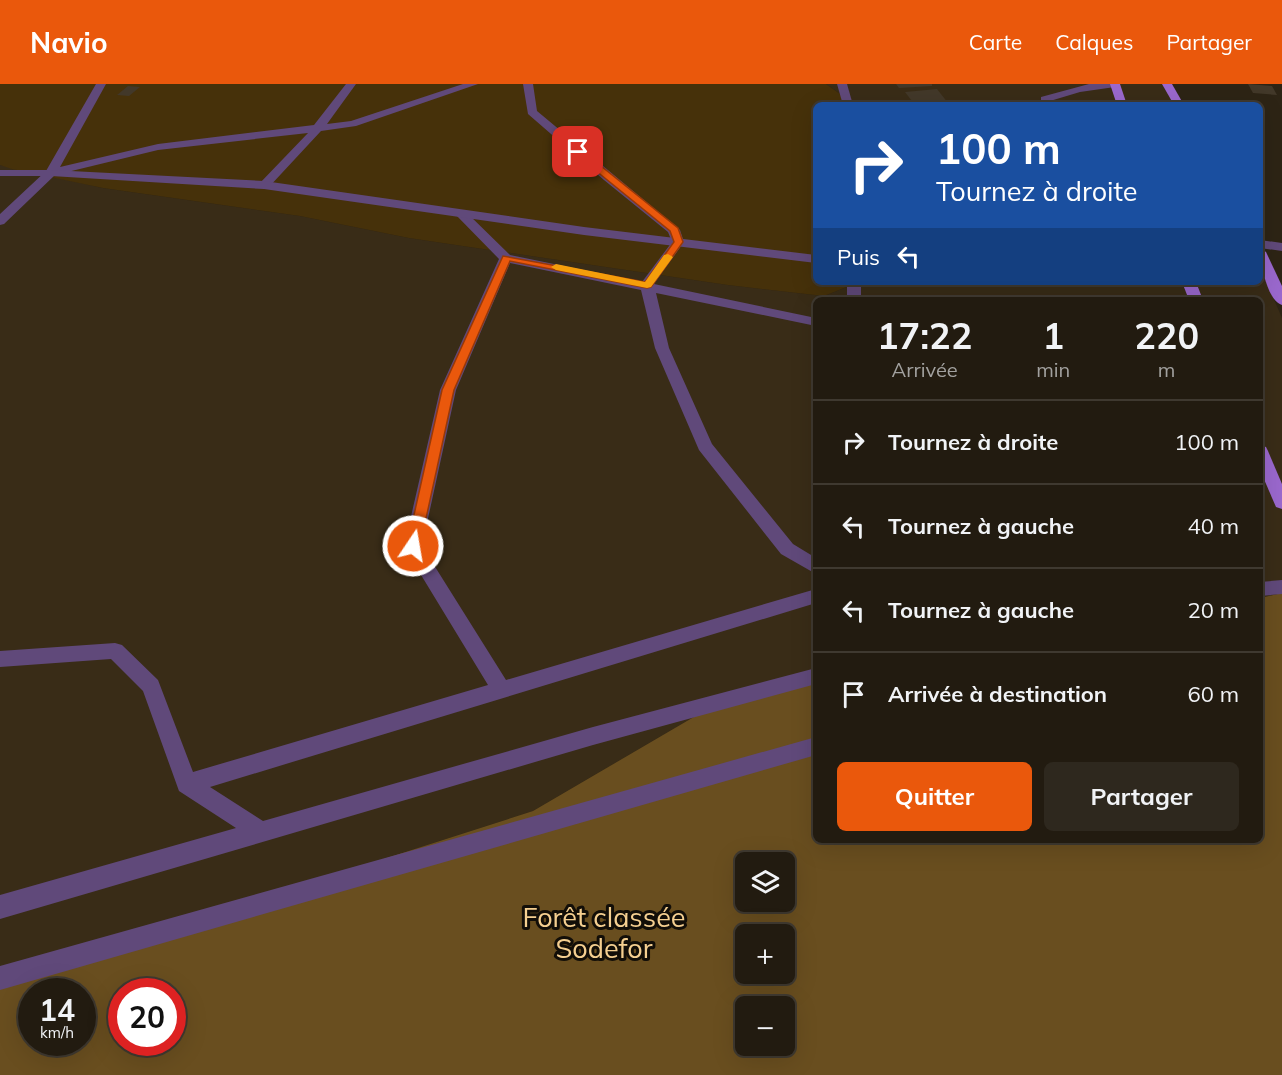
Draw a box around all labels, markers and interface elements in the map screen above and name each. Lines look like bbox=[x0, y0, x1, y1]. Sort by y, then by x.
text: Navio bbox=[30, 25, 107, 60]
text: Carte bbox=[969, 29, 1022, 55]
text: Calques bbox=[1055, 29, 1133, 55]
text: Partager bbox=[1166, 29, 1252, 55]
text: 100 m bbox=[936, 122, 1061, 175]
pin bbox=[552, 126, 603, 177]
icon: right bbox=[837, 126, 915, 204]
icon: arrive bbox=[561, 135, 594, 168]
text: Tournez à droite bbox=[936, 174, 1137, 208]
icon: left bbox=[892, 240, 925, 273]
text: Puis bbox=[837, 243, 880, 271]
text: 17:22 bbox=[877, 313, 972, 358]
text: 1 bbox=[1042, 313, 1064, 358]
text: 220 bbox=[1134, 313, 1199, 358]
text: Arrivée bbox=[892, 357, 958, 382]
text: min bbox=[1036, 357, 1070, 382]
text: m bbox=[1158, 357, 1175, 382]
icon: right bbox=[837, 426, 870, 459]
text: Tournez à droite bbox=[888, 428, 1058, 456]
text: 100 m bbox=[1174, 428, 1239, 456]
icon: left bbox=[837, 510, 870, 543]
text: Tournez à gauche bbox=[888, 512, 1074, 540]
text: 40 m bbox=[1188, 512, 1239, 540]
position arrow bbox=[381, 514, 445, 578]
icon: left bbox=[837, 594, 870, 627]
text: Tournez à gauche bbox=[888, 596, 1074, 624]
text: 20 m bbox=[1188, 596, 1239, 624]
icon: arrive bbox=[837, 678, 870, 711]
text: Arrivée à destination bbox=[888, 680, 1107, 708]
text: 60 m bbox=[1188, 680, 1239, 708]
button: Quitter bbox=[837, 762, 1032, 831]
button: Partager bbox=[1044, 762, 1239, 831]
map controls bbox=[735, 852, 795, 1056]
button: layers bbox=[735, 852, 795, 912]
park label: Forêt classée Sodefor bbox=[522, 900, 686, 965]
button: + bbox=[735, 924, 795, 984]
speed limit sign: 20 bbox=[108, 978, 186, 1056]
text: 14 bbox=[39, 991, 75, 1029]
button: − bbox=[735, 996, 795, 1056]
text: km/h bbox=[40, 1023, 74, 1042]

